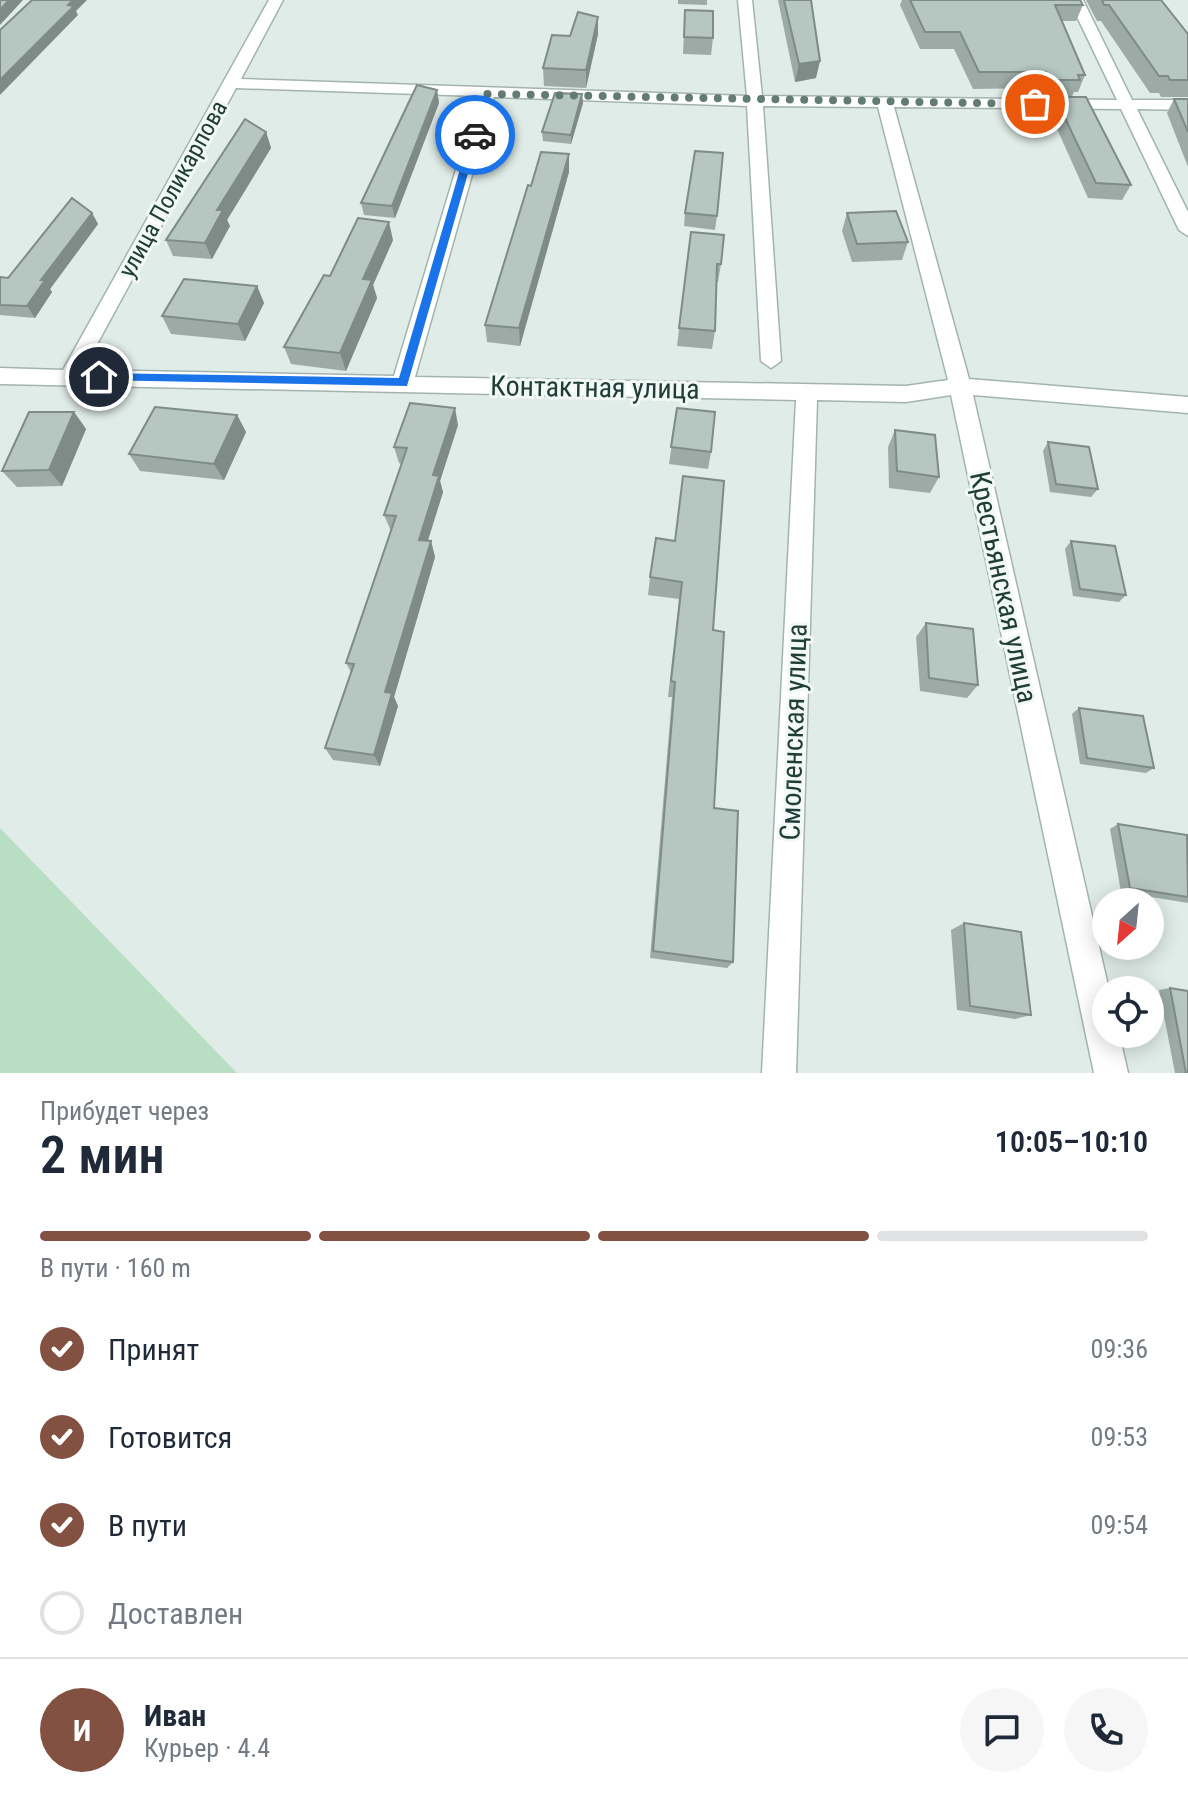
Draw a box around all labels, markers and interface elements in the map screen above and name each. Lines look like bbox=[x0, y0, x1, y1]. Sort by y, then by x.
pin bbox=[1001, 70, 1069, 138]
icon: bag bbox=[1013, 82, 1057, 126]
courier bbox=[435, 95, 515, 175]
street label: улица Поликарпова bbox=[113, 96, 233, 282]
icon: car bbox=[453, 113, 497, 157]
pin bbox=[65, 343, 133, 411]
icon: home bbox=[77, 355, 121, 399]
street label: Контактная улица bbox=[490, 369, 700, 406]
street label: Крестьянская улица bbox=[963, 468, 1044, 706]
street label: Смоленская улица bbox=[773, 623, 814, 841]
north arrow bbox=[1092, 888, 1164, 960]
map controls bbox=[1092, 888, 1164, 1048]
button: locate bbox=[1092, 976, 1164, 1048]
text: Прибудет через bbox=[40, 1096, 209, 1126]
text: 10:05–10:10 bbox=[995, 1124, 1148, 1159]
text: 2 мин bbox=[40, 1125, 165, 1186]
text: В пути · 160 m bbox=[40, 1253, 191, 1283]
icon: check bbox=[40, 1327, 84, 1371]
text: Принят bbox=[108, 1332, 199, 1367]
text: 09:36 bbox=[1091, 1334, 1148, 1364]
icon: check bbox=[40, 1415, 84, 1459]
text: Готовится bbox=[108, 1420, 232, 1455]
text: 09:53 bbox=[1091, 1422, 1148, 1452]
icon: check bbox=[40, 1503, 84, 1547]
text: В пути bbox=[108, 1508, 187, 1543]
text: 09:54 bbox=[1091, 1510, 1148, 1540]
text: Доставлен bbox=[108, 1596, 243, 1631]
button: chat bbox=[960, 1688, 1044, 1772]
button: phone bbox=[1064, 1688, 1148, 1772]
text: Иван bbox=[144, 1698, 206, 1733]
text: И bbox=[73, 1713, 91, 1748]
text: Курьер · 4.4 bbox=[144, 1733, 270, 1763]

